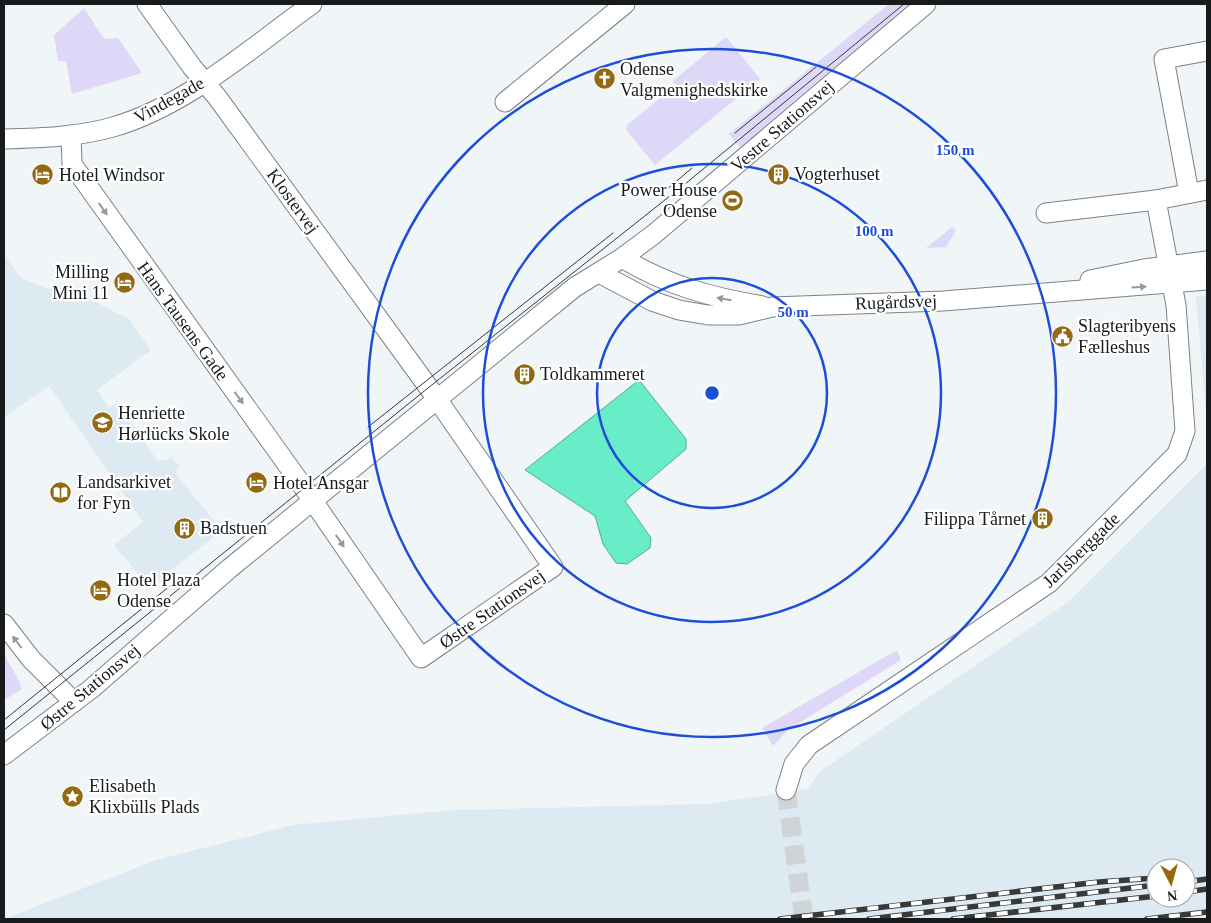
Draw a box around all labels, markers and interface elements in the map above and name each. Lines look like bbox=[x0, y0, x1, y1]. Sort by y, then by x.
place label: Odense Valgmenighedskirke bbox=[620, 59, 768, 100]
church icon: Odense Valgmenighedskirke bbox=[592, 67, 616, 91]
street label: Vindegade bbox=[131, 73, 207, 127]
street label: Vestre Stationsvej bbox=[727, 76, 837, 176]
text: 150 m bbox=[936, 142, 975, 158]
building icon: Vogterhuset bbox=[766, 162, 790, 186]
hotel icon: Hotel Windsor bbox=[31, 163, 55, 187]
place label: Vogterhuset bbox=[794, 164, 880, 184]
place label: Hotel Windsor bbox=[59, 165, 164, 185]
street label: Klostervej bbox=[263, 165, 323, 237]
place label: Power House Odense bbox=[621, 180, 717, 221]
sports icon: Power House Odense bbox=[721, 188, 745, 212]
one-way arrow bbox=[98, 202, 108, 216]
text: 100 m bbox=[855, 223, 894, 239]
street label: Hans Tausens Gade bbox=[133, 258, 233, 384]
place label: Milling Mini 11 bbox=[52, 262, 109, 303]
hotel icon: Milling Mini 11 bbox=[113, 270, 137, 294]
one-way arrow bbox=[1131, 282, 1147, 290]
street label: Rugårdsvej bbox=[855, 291, 937, 313]
one-way arrow bbox=[715, 295, 731, 303]
text: 50 m bbox=[777, 304, 809, 320]
place label: Slagteribyens Fælleshus bbox=[1078, 316, 1176, 357]
public building icon: Slagteribyens Fælleshus bbox=[1050, 324, 1074, 348]
building icon: Toldkammeret bbox=[512, 362, 536, 386]
place label: Toldkammeret bbox=[540, 364, 645, 384]
centre of rings bbox=[703, 384, 721, 402]
one-way arrow bbox=[234, 391, 244, 405]
place label: Henriette Hørlücks Skole bbox=[118, 403, 230, 444]
school or university icon: Henriette Hørlücks Skole bbox=[90, 411, 114, 435]
hotel icon: Hotel Ansgar bbox=[245, 471, 269, 495]
place label: Landsarkivet for Fyn bbox=[77, 472, 171, 513]
place label: Hotel Ansgar bbox=[273, 473, 368, 493]
library icon: Landsarkivet for Fyn bbox=[49, 480, 73, 504]
building icon: Filippa Tårnet bbox=[1030, 507, 1054, 531]
place label: Filippa Tårnet bbox=[924, 509, 1026, 529]
street label: Jarlsberggade bbox=[1039, 509, 1123, 591]
building icon: Badstuen bbox=[172, 516, 196, 540]
place label: Badstuen bbox=[200, 518, 267, 538]
one-way arrow bbox=[336, 534, 345, 548]
street label: Østre Stationsvej bbox=[436, 565, 548, 653]
place label: Hotel Plaza Odense bbox=[117, 570, 200, 611]
hotel icon: Hotel Plaza Odense bbox=[89, 578, 113, 602]
one-way arrow bbox=[12, 635, 22, 649]
street label: Østre Stationsvej bbox=[36, 640, 144, 734]
place label: Elisabeth Klixbülls Plads bbox=[89, 776, 200, 817]
place icon: Elisabeth Klixbülls Plads bbox=[61, 784, 85, 808]
north arrow bbox=[1146, 858, 1196, 908]
text: N bbox=[1166, 887, 1178, 903]

